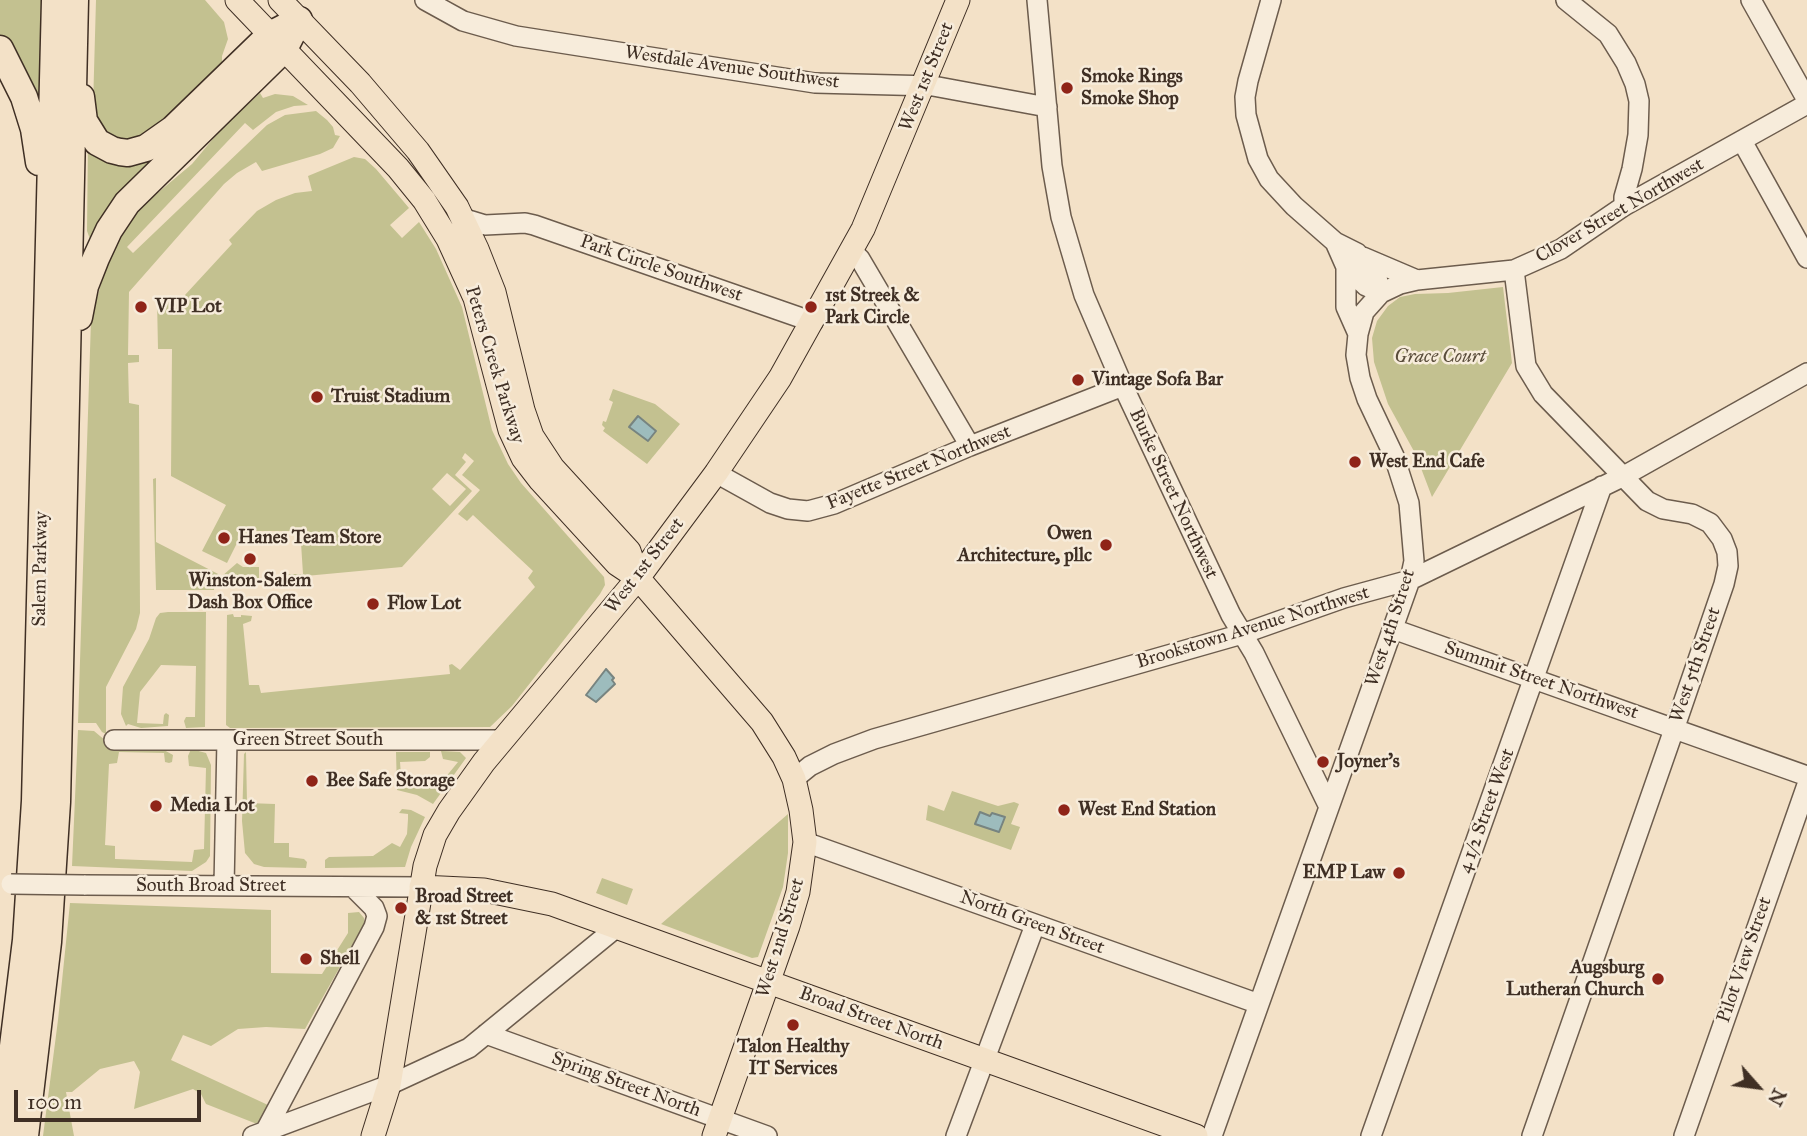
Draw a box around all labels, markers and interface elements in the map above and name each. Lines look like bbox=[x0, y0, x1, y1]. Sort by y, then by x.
street label: West 1st Street bbox=[895, 19, 959, 135]
street label: Westdale Avenue Southwest bbox=[623, 42, 841, 94]
place label: Smoke Rings Smoke Shop bbox=[1081, 66, 1183, 110]
marker: Smoke Rings Smoke Shop bbox=[1059, 80, 1075, 96]
street label: Clover Street Northwest bbox=[1532, 154, 1708, 268]
street label: Park Circle Southwest bbox=[577, 230, 745, 308]
street label: Peters Creek Parkway bbox=[459, 284, 529, 446]
place label: 1st Streek & Park Circle bbox=[825, 285, 920, 329]
place label: VIP Lot bbox=[155, 296, 222, 318]
marker: VIP Lot bbox=[133, 299, 149, 315]
marker: 1st Streek & Park Circle bbox=[803, 299, 819, 315]
park label: Grace Court bbox=[1394, 346, 1486, 368]
place label: Vintage Sofa Bar bbox=[1092, 369, 1223, 391]
marker: Vintage Sofa Bar bbox=[1070, 372, 1086, 388]
place label: Truist Stadium bbox=[331, 386, 450, 408]
marker: Truist Stadium bbox=[309, 389, 325, 405]
street label: Burke Street Northwest bbox=[1124, 405, 1222, 583]
street label: Fayette Street Northwest bbox=[824, 421, 1014, 515]
place label: West End Cafe bbox=[1369, 451, 1485, 473]
marker: West End Cafe bbox=[1347, 454, 1363, 470]
street label: Salem Parkway bbox=[29, 511, 53, 627]
street label: West 1st Street bbox=[600, 514, 690, 618]
place label: Owen Architecture, pllc bbox=[957, 523, 1092, 567]
place label: Hanes Team Store bbox=[238, 527, 381, 549]
marker: Hanes Team Store bbox=[216, 530, 232, 546]
marker: Owen Architecture, pllc bbox=[1098, 537, 1114, 553]
marker: Winston-Salem Dash Box Office bbox=[242, 551, 258, 567]
street label: West 4th Street bbox=[1361, 566, 1421, 690]
place label: Winston-Salem Dash Box Office bbox=[188, 570, 312, 614]
street label: Brookstown Avenue Northwest bbox=[1134, 582, 1372, 674]
place label: Flow Lot bbox=[387, 593, 461, 615]
marker: Flow Lot bbox=[365, 596, 381, 612]
street label: West 5th Street bbox=[1666, 604, 1726, 726]
street label: Summit Street Northwest bbox=[1441, 637, 1641, 725]
street label: Green Street South bbox=[233, 729, 383, 751]
street label: 4 1/2 Street West bbox=[1454, 746, 1520, 876]
place label: Joyner's bbox=[1337, 751, 1400, 773]
marker: Joyner's bbox=[1315, 754, 1331, 770]
place label: Bee Safe Storage bbox=[326, 770, 455, 792]
marker: Bee Safe Storage bbox=[304, 773, 320, 789]
place label: Media Lot bbox=[170, 795, 255, 817]
marker: Media Lot bbox=[148, 798, 164, 814]
place label: West End Station bbox=[1078, 799, 1216, 821]
marker: West End Station bbox=[1056, 802, 1072, 818]
place label: EMP Law bbox=[1302, 862, 1385, 884]
marker: EMP Law bbox=[1391, 865, 1407, 881]
street label: South Broad Street bbox=[136, 875, 286, 897]
street label: West 2nd Street bbox=[752, 876, 810, 1000]
place label: Broad Street & 1st Street bbox=[415, 886, 513, 930]
street label: North Green Street bbox=[957, 886, 1107, 960]
street label: Pilot View Street bbox=[1713, 894, 1777, 1026]
marker: Broad Street & 1st Street bbox=[393, 900, 409, 916]
place label: Shell bbox=[320, 948, 360, 970]
marker: Shell bbox=[298, 951, 314, 967]
place label: Augsburg Lutheran Church bbox=[1506, 957, 1644, 1001]
marker: Augsburg Lutheran Church bbox=[1650, 971, 1666, 987]
street label: Broad Street North bbox=[796, 982, 946, 1056]
marker: Talon Healthy IT Services bbox=[785, 1017, 801, 1033]
place label: Talon Healthy IT Services bbox=[737, 1036, 849, 1080]
street label: Spring Street North bbox=[548, 1047, 704, 1123]
north arrow bbox=[1723, 1052, 1793, 1122]
scale bar bbox=[18, 1076, 205, 1120]
text: N bbox=[1763, 1085, 1791, 1110]
text: 100 m bbox=[27, 1089, 82, 1115]

